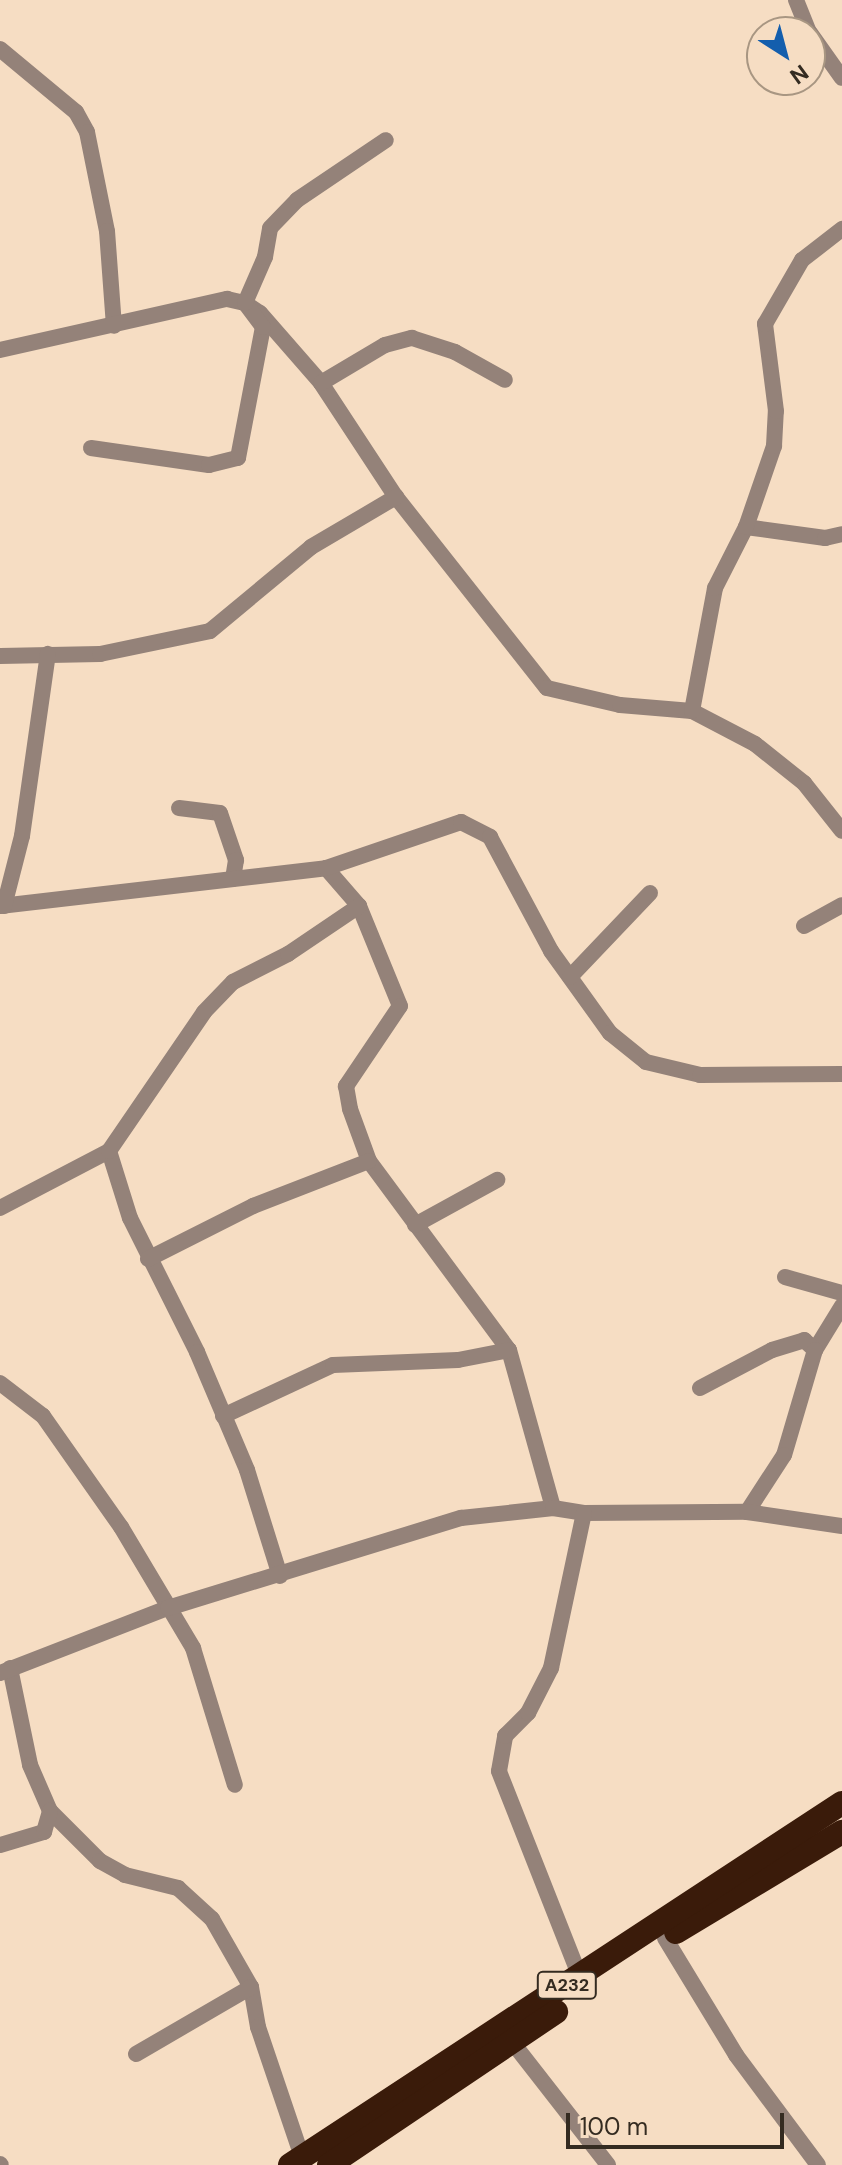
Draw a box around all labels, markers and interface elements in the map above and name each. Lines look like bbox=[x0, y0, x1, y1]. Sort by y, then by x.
north arrow bbox=[746, 16, 826, 96]
text: N bbox=[784, 58, 814, 91]
road number: A232 bbox=[535, 1971, 599, 1999]
scale bar bbox=[570, 2097, 788, 2147]
text: 100 m bbox=[580, 2111, 648, 2142]

